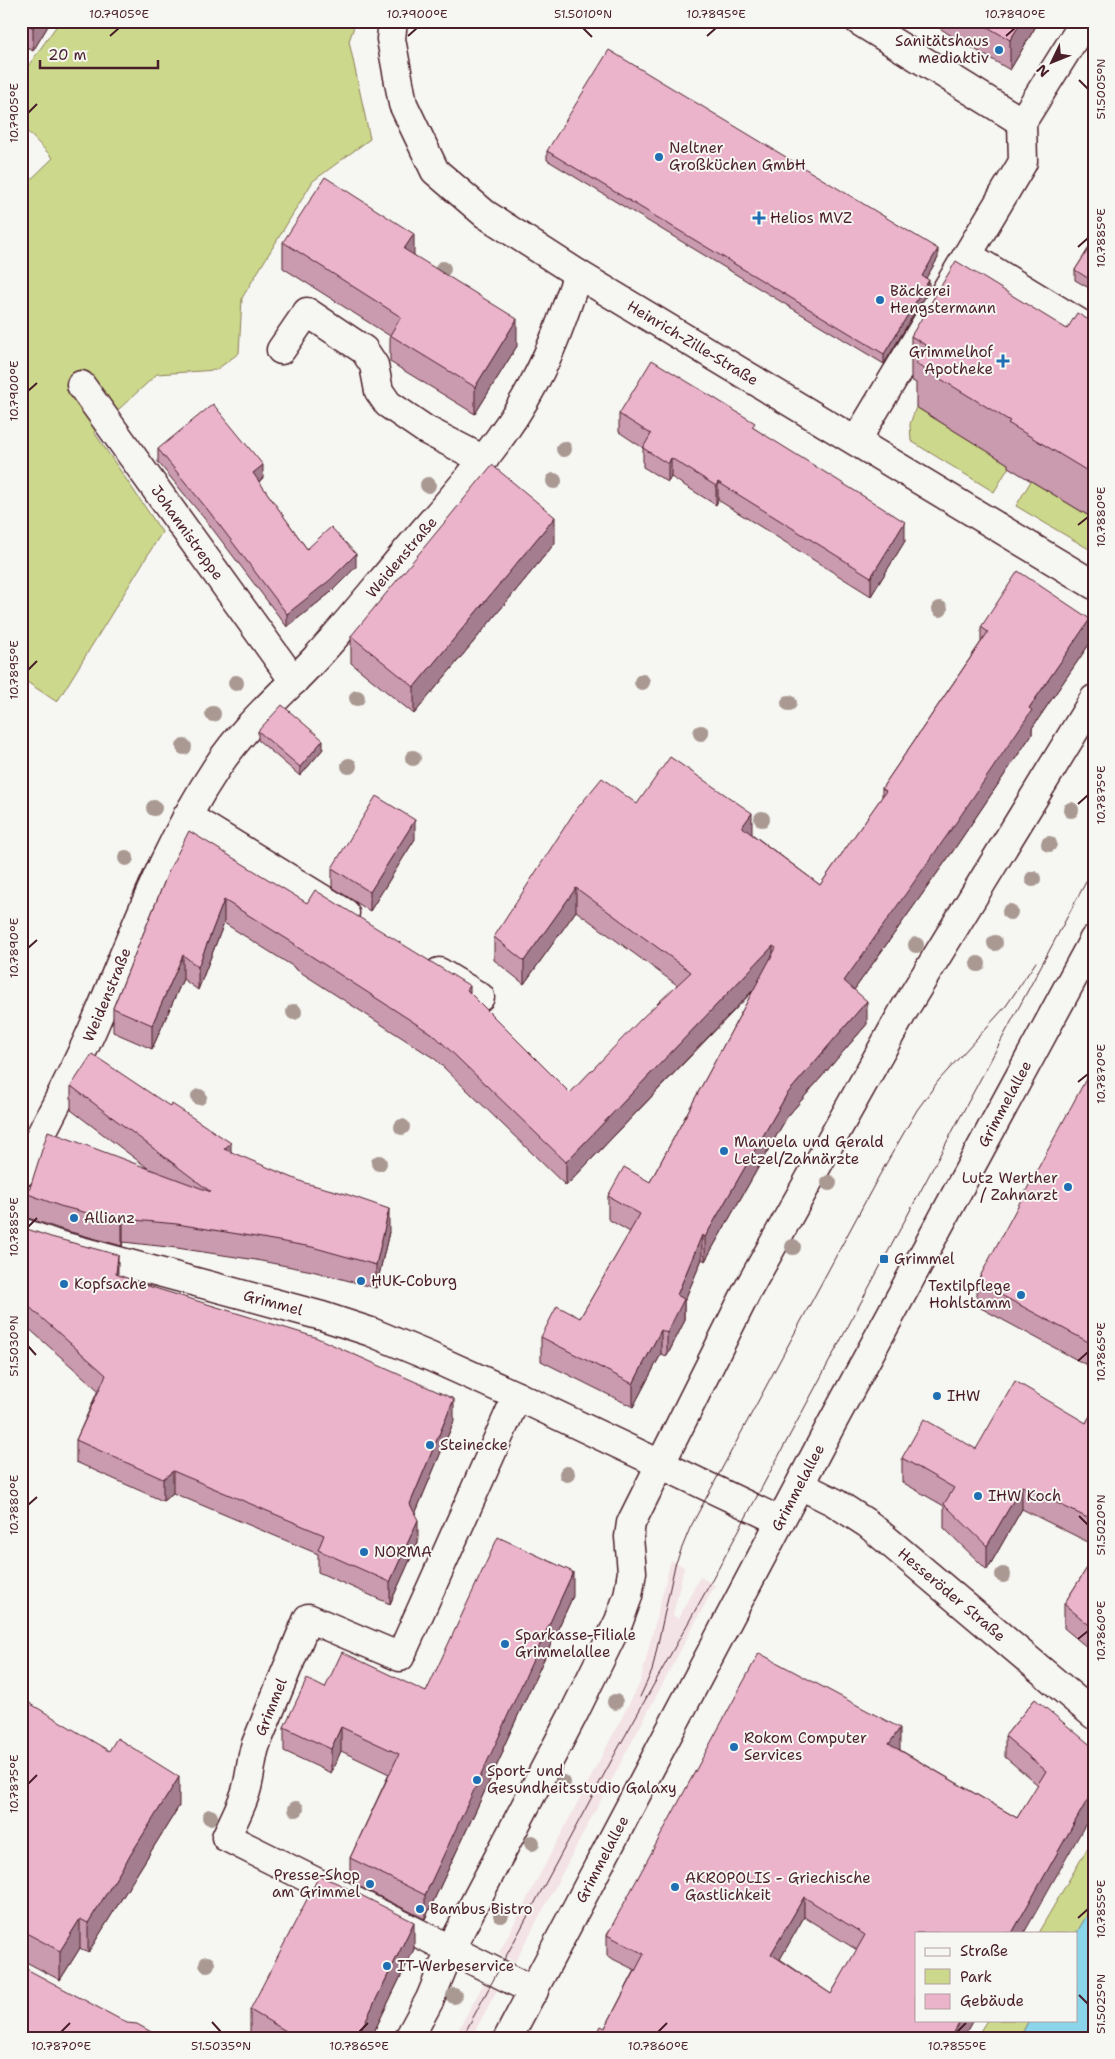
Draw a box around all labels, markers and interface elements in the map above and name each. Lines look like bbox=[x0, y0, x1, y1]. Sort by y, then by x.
text: 10.7905°E bbox=[89, 6, 149, 22]
text: 10.7900°E bbox=[387, 6, 448, 22]
text: 51.5010°N bbox=[554, 6, 612, 22]
text: 10.7895°E bbox=[686, 6, 746, 22]
text: 10.7890°E bbox=[985, 6, 1045, 22]
place label: Sanitätshaus mediaktiv bbox=[895, 31, 989, 68]
scale bar bbox=[40, 38, 158, 70]
north arrow bbox=[1028, 38, 1078, 88]
marker: Sanitätshaus mediaktiv bbox=[993, 44, 1005, 56]
text: 20 m bbox=[48, 45, 87, 65]
text: 51.5005°N bbox=[1093, 59, 1109, 119]
text: N bbox=[1032, 61, 1053, 81]
text: 10.7905°E bbox=[6, 83, 22, 143]
place label: Neltner Großküchen GmbH bbox=[669, 138, 806, 175]
marker: Neltner Großküchen GmbH bbox=[653, 151, 665, 163]
place label: Helios MVZ bbox=[770, 208, 852, 228]
text: 10.7885°E bbox=[1093, 208, 1109, 268]
marker: Helios MVZ bbox=[752, 211, 766, 225]
place label: Bäckerei Hengstermann bbox=[890, 281, 996, 318]
marker: Bäckerei Hengstermann bbox=[874, 294, 886, 306]
street label: Heinrich-Zille-Straße bbox=[623, 296, 762, 390]
place label: Grimmelhof Apotheke bbox=[909, 342, 994, 379]
marker: Grimmelhof Apotheke bbox=[997, 355, 1009, 367]
text: 10.7900°E bbox=[6, 361, 22, 422]
street label: Johannistreppe bbox=[146, 481, 228, 584]
text: 10.7880°E bbox=[1093, 487, 1109, 547]
street label: Weidenstraße bbox=[362, 512, 442, 602]
text: 10.7895°E bbox=[6, 640, 22, 700]
text: 10.7875°E bbox=[1093, 765, 1109, 825]
text: 10.7890°E bbox=[6, 918, 22, 978]
street label: Weidenstraße bbox=[78, 945, 136, 1045]
text: 10.7870°E bbox=[1093, 1044, 1109, 1104]
street label: Grimmelallee bbox=[973, 1057, 1036, 1151]
place label: Manuela und Gerald Letzel/Zahnärzte bbox=[734, 1132, 884, 1169]
marker: Manuela und Gerald Letzel/Zahnärzte bbox=[718, 1145, 730, 1157]
place label: Lutz Werther / Zahnarzt bbox=[962, 1168, 1058, 1205]
marker: Lutz Werther / Zahnarzt bbox=[1062, 1181, 1074, 1193]
text: 10.7885°E bbox=[6, 1197, 22, 1257]
place label: Allianz bbox=[84, 1208, 135, 1228]
marker: Allianz bbox=[68, 1212, 80, 1224]
place label: Grimmel bbox=[894, 1249, 955, 1269]
marker: Grimmel bbox=[878, 1253, 890, 1265]
place label: HUK-Coburg bbox=[371, 1271, 457, 1291]
place label: Kopfsache bbox=[74, 1274, 147, 1294]
marker: HUK-Coburg bbox=[355, 1275, 367, 1287]
place label: Textilpflege Hohlstamm bbox=[928, 1276, 1011, 1313]
marker: Kopfsache bbox=[58, 1278, 70, 1290]
street label: Grimmel bbox=[241, 1285, 306, 1321]
marker: Textilpflege Hohlstamm bbox=[1015, 1289, 1027, 1301]
text: 51.5030°N bbox=[6, 1315, 22, 1377]
text: 10.7865°E bbox=[1093, 1322, 1109, 1382]
place label: IHW bbox=[947, 1386, 980, 1406]
marker: IHW bbox=[931, 1390, 943, 1402]
place label: Steinecke bbox=[440, 1435, 508, 1455]
marker: Steinecke bbox=[424, 1439, 436, 1451]
street label: Grimmelallee bbox=[767, 1441, 829, 1535]
text: 10.7880°E bbox=[6, 1475, 22, 1535]
place label: IHW Koch bbox=[988, 1486, 1061, 1506]
marker: IHW Koch bbox=[972, 1490, 984, 1502]
text: 51.5020°N bbox=[1093, 1494, 1109, 1556]
place label: NORMA bbox=[374, 1542, 432, 1562]
street label: Hesseröder Straße bbox=[894, 1543, 1010, 1646]
marker: NORMA bbox=[358, 1546, 370, 1558]
text: 10.7860°E bbox=[1093, 1601, 1109, 1661]
place label: Sparkasse-Filiale Grimmelallee bbox=[515, 1625, 636, 1662]
marker: Sparkasse-Filiale Grimmelallee bbox=[499, 1638, 511, 1650]
street label: Grimmel bbox=[250, 1675, 292, 1739]
place label: Rokom Computer Services bbox=[744, 1728, 867, 1765]
marker: Rokom Computer Services bbox=[728, 1741, 740, 1753]
text: 10.7875°E bbox=[6, 1754, 22, 1814]
place label: Sport- und Gesundheitsstudio Galaxy bbox=[487, 1761, 677, 1798]
marker: Sport- und Gesundheitsstudio Galaxy bbox=[471, 1774, 483, 1786]
street label: Grimmelallee bbox=[571, 1812, 633, 1906]
place label: Presse-Shop am Grimmel bbox=[272, 1865, 360, 1902]
place label: AKROPOLIS - Griechische Gastlichkeit bbox=[685, 1868, 871, 1905]
marker: Presse-Shop am Grimmel bbox=[364, 1878, 376, 1890]
text: 10.7855°E bbox=[1093, 1880, 1109, 1938]
marker: AKROPOLIS - Griechische Gastlichkeit bbox=[669, 1881, 681, 1893]
place label: Bambus Bistro bbox=[430, 1899, 533, 1919]
marker: Bambus Bistro bbox=[414, 1903, 426, 1915]
legend bbox=[915, 1932, 1078, 2022]
text: Straße bbox=[960, 1941, 1008, 1961]
place label: IT-Werbeservice bbox=[397, 1956, 514, 1976]
marker: IT-Werbeservice bbox=[381, 1960, 393, 1972]
text: Park bbox=[960, 1967, 992, 1987]
text: 51.5025°N bbox=[1093, 1974, 1109, 2034]
text: Gebäude bbox=[960, 1991, 1024, 2011]
text: 10.7870°E bbox=[31, 2038, 91, 2054]
text: 51.5035°N bbox=[191, 2038, 251, 2054]
text: 10.7865°E bbox=[329, 2038, 389, 2054]
text: 10.7860°E bbox=[628, 2038, 688, 2054]
text: 10.7855°E bbox=[928, 2038, 986, 2054]

